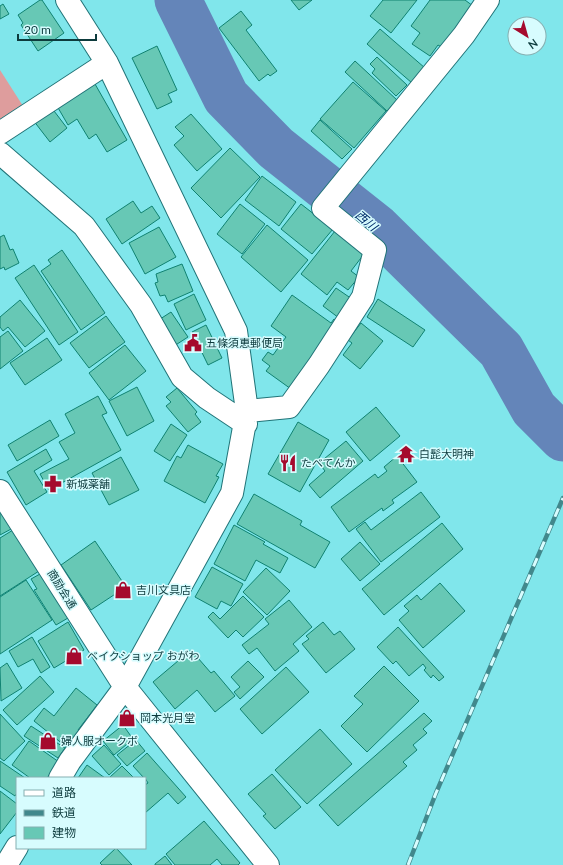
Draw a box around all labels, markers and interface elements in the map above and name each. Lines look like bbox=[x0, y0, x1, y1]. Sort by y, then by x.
scale bar bbox=[18, 16, 96, 42]
north arrow bbox=[507, 16, 547, 56]
text: 20 m bbox=[24, 22, 51, 37]
text: N bbox=[526, 37, 541, 52]
water label: 西川 bbox=[352, 207, 382, 235]
public building icon: 五條須恵郵便局 bbox=[183, 333, 203, 353]
place label: 五條須恵郵便局 bbox=[206, 336, 283, 349]
temple icon: 白髭大明神 bbox=[396, 444, 416, 464]
place label: 白髭大明神 bbox=[419, 447, 474, 460]
restaurant icon: たべてんか bbox=[278, 453, 298, 473]
place label: たべてんか bbox=[301, 456, 356, 469]
pharmacy icon: 新城薬舗 bbox=[43, 474, 63, 494]
place label: 新城薬舗 bbox=[66, 477, 110, 490]
street label: 商励会通 bbox=[45, 567, 80, 611]
shop icon: 吉川文具店 bbox=[113, 580, 133, 600]
place label: 吉川文具店 bbox=[136, 583, 191, 596]
shop icon: ベイクショップ おがわ bbox=[64, 646, 84, 666]
place label: ベイクショップ おがわ bbox=[87, 649, 200, 662]
shop icon: 岡本光月堂 bbox=[117, 708, 137, 728]
place label: 岡本光月堂 bbox=[140, 711, 195, 724]
shop icon: 婦人服オークボ bbox=[38, 731, 58, 751]
place label: 婦人服オークボ bbox=[61, 734, 138, 747]
legend bbox=[16, 777, 146, 849]
text: 道路 bbox=[52, 785, 76, 800]
text: 鉄道 bbox=[52, 805, 76, 820]
text: 建物 bbox=[52, 825, 76, 840]

